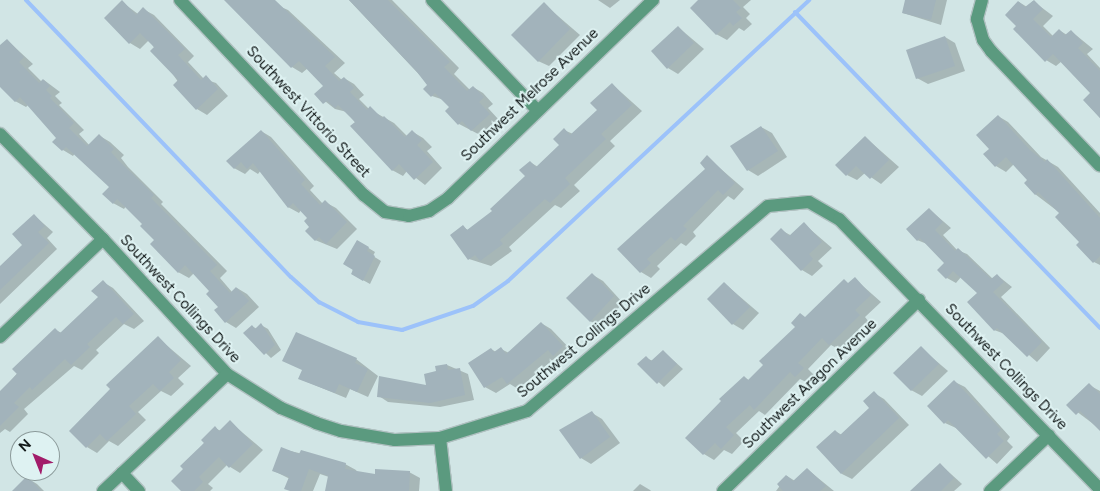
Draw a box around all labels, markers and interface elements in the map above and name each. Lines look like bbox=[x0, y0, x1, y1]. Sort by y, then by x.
street label: Southwest Melrose Avenue bbox=[458, 25, 602, 165]
street label: Southwest Vittorio Street bbox=[242, 43, 374, 181]
street label: Southwest Collings Drive bbox=[116, 231, 244, 367]
street label: Southwest Collings Drive bbox=[514, 280, 654, 402]
street label: Southwest Collings Drive bbox=[941, 300, 1071, 434]
street label: Southwest Aragon Avenue bbox=[739, 315, 881, 453]
north arrow bbox=[10, 431, 60, 481]
text: N bbox=[15, 436, 35, 455]

